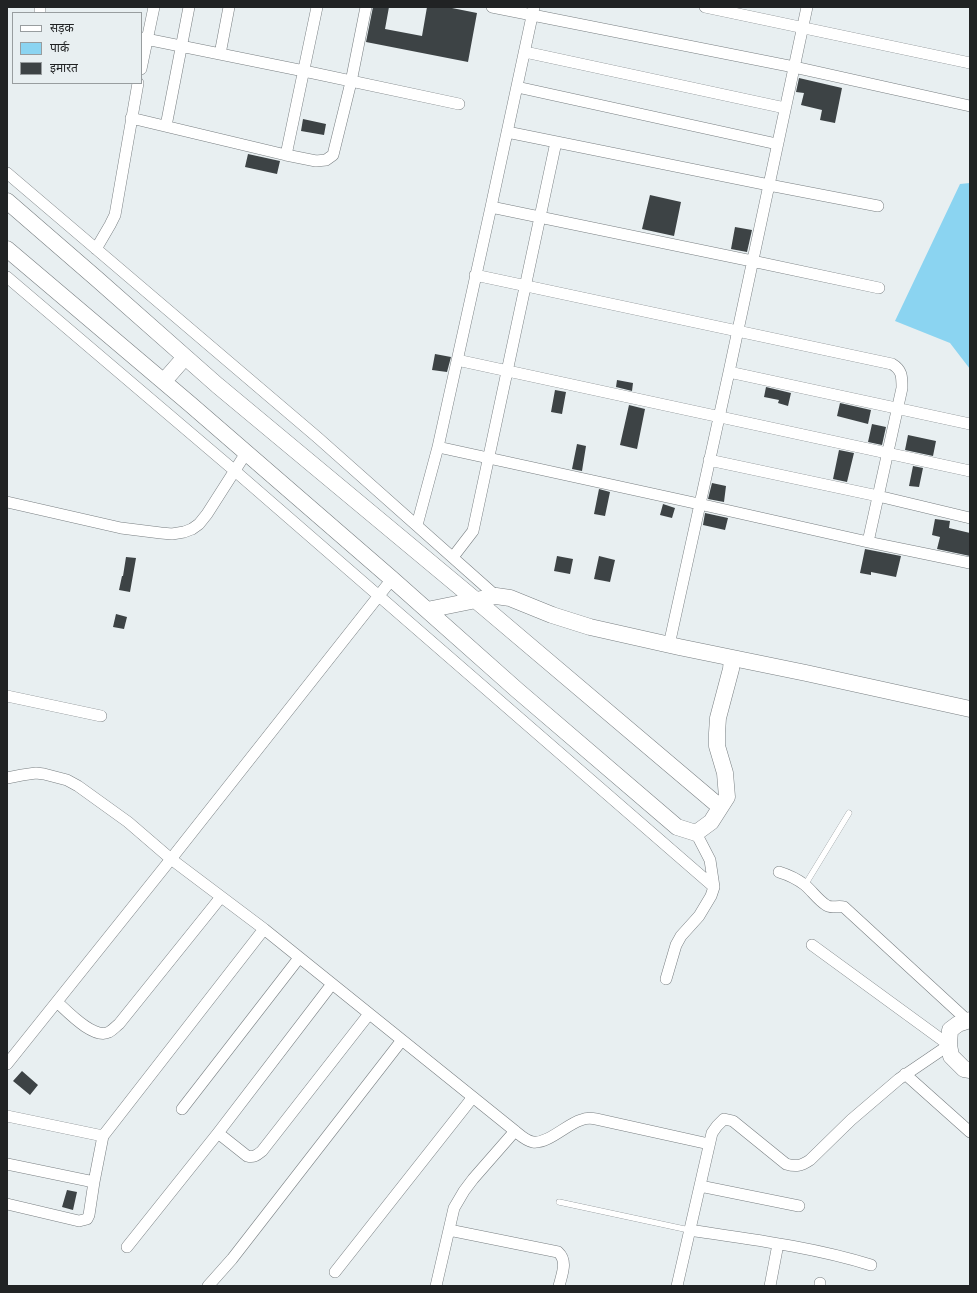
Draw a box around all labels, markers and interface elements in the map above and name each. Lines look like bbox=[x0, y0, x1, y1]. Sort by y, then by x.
legend bbox=[12, 12, 142, 84]
text: सड़क bbox=[50, 20, 74, 36]
text: पार्क bbox=[50, 40, 69, 56]
text: इमारत bbox=[50, 60, 78, 76]

